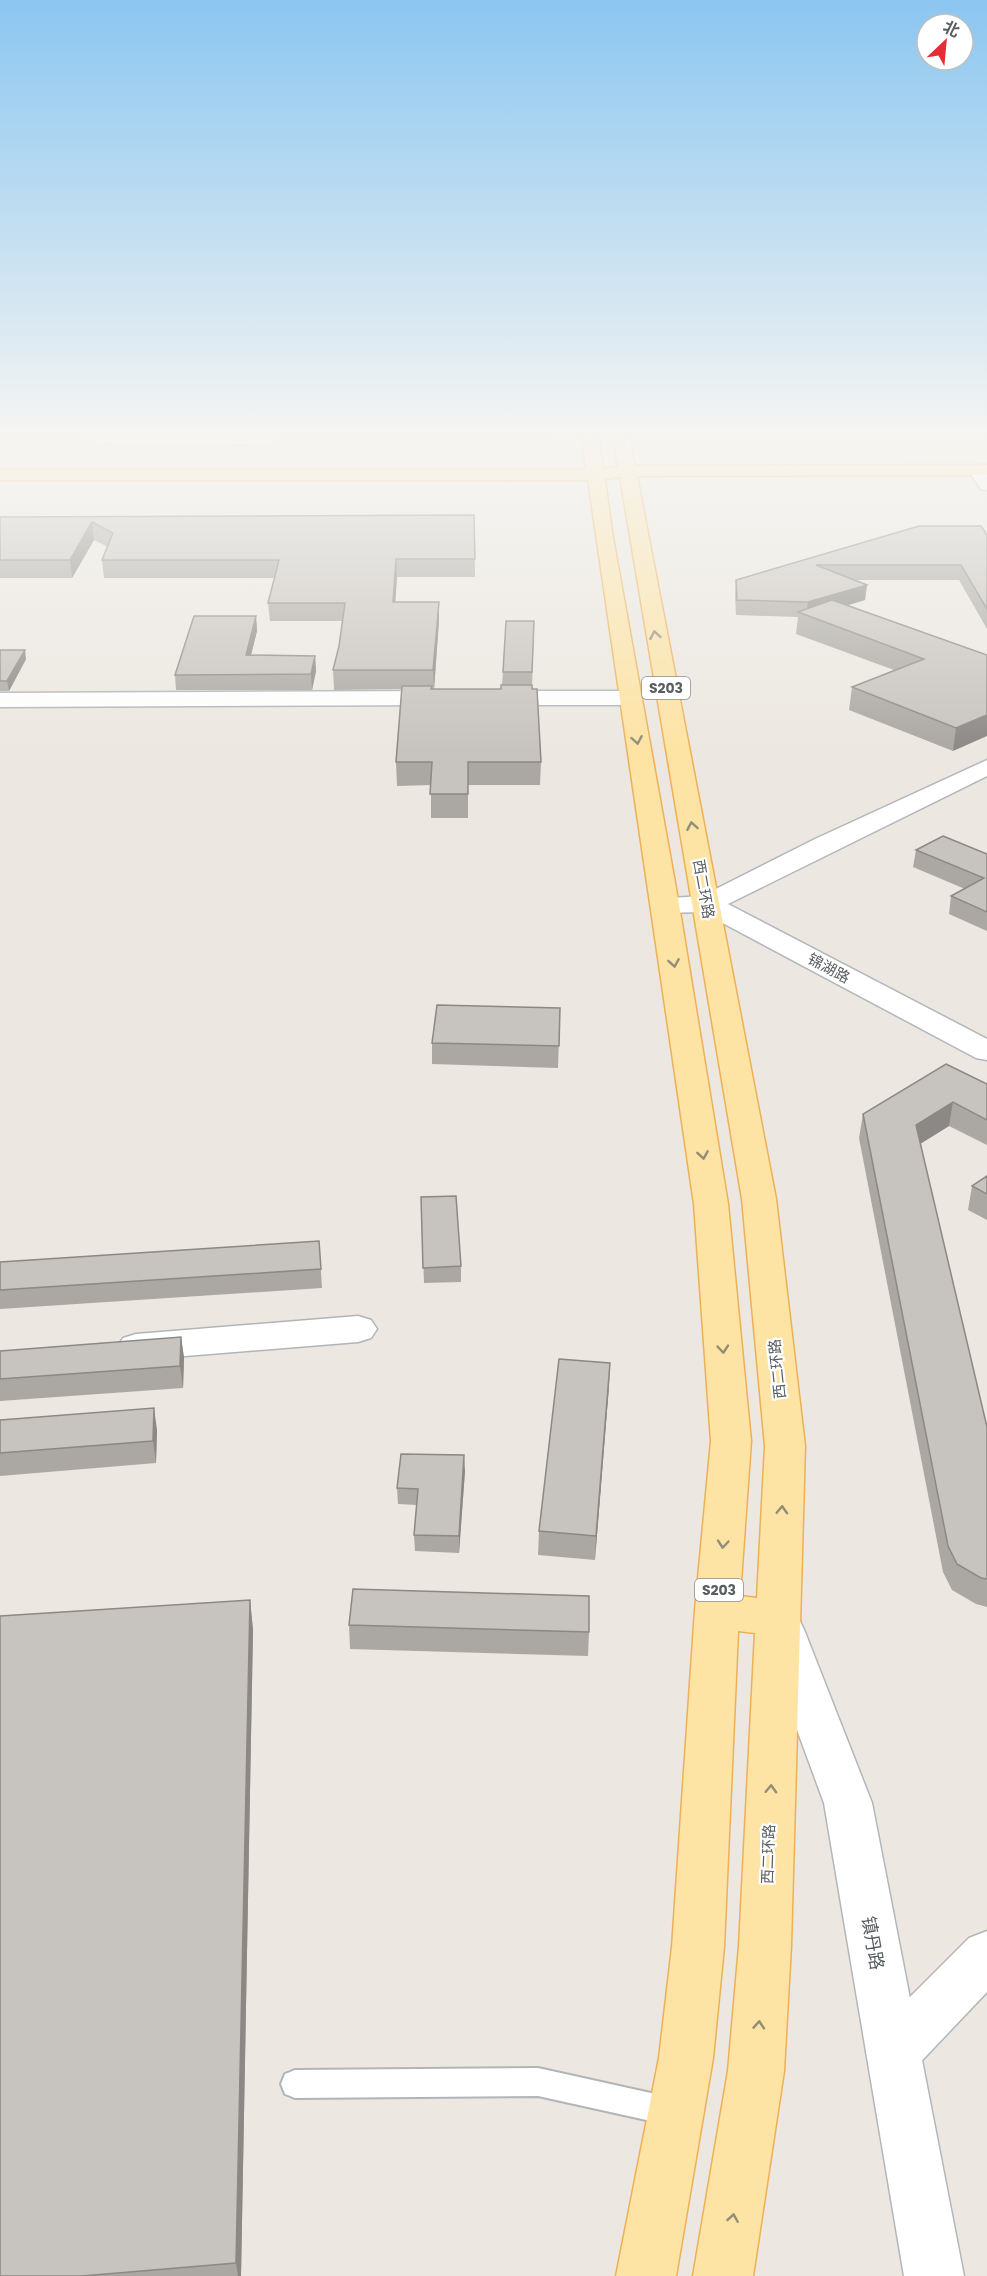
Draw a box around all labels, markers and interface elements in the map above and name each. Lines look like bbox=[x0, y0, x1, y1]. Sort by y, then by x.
north arrow bbox=[915, 12, 975, 72]
text: 北 bbox=[939, 15, 964, 43]
one-way arrow bbox=[650, 630, 662, 640]
road number: S203 bbox=[642, 677, 690, 699]
one-way arrow bbox=[630, 735, 642, 745]
one-way arrow bbox=[687, 822, 699, 831]
street label: 西二环路 bbox=[688, 858, 720, 920]
street label: 锦湖路 bbox=[804, 948, 854, 988]
one-way arrow bbox=[667, 957, 680, 967]
one-way arrow bbox=[697, 1151, 709, 1160]
street label: 西二环路 bbox=[763, 1338, 791, 1400]
one-way arrow bbox=[716, 1345, 729, 1354]
one-way arrow bbox=[776, 1505, 789, 1514]
one-way arrow bbox=[717, 1539, 730, 1548]
road number: S203 bbox=[695, 1579, 743, 1601]
one-way arrow bbox=[764, 1784, 777, 1793]
street label: 西二环路 bbox=[756, 1824, 780, 1884]
street label: 镇丹路 bbox=[856, 1914, 890, 1972]
one-way arrow bbox=[752, 2021, 765, 2030]
one-way arrow bbox=[726, 2214, 738, 2223]

